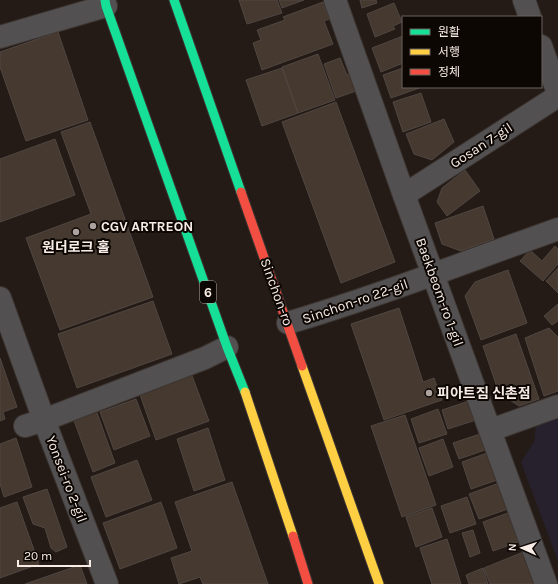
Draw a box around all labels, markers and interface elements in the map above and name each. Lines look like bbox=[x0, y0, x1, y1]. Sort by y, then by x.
legend bbox=[402, 16, 542, 88]
text: 원활 bbox=[438, 25, 460, 39]
text: 서행 bbox=[438, 45, 460, 59]
text: 정체 bbox=[438, 65, 460, 79]
street label: Gosan 7-gil bbox=[447, 119, 516, 172]
place label: CGV ARTREON bbox=[101, 218, 193, 235]
marker: CGV ARTREON bbox=[88, 221, 98, 231]
marker: 원더로크 홀 bbox=[71, 227, 81, 237]
street label: Baekbeom-ro 1-gil bbox=[412, 236, 467, 349]
place label: 원더로크 홀 bbox=[42, 239, 110, 256]
street label: Sinchon-ro bbox=[256, 256, 297, 328]
street label: Sinchon-ro 22-gil bbox=[300, 275, 410, 328]
road number: 6 bbox=[200, 281, 216, 303]
place label: 피아트짐 신촌점 bbox=[437, 385, 531, 402]
marker: 피아트짐 신촌점 bbox=[424, 388, 434, 398]
street label: Yonsei-ro 2-gil bbox=[42, 433, 91, 525]
north arrow bbox=[502, 528, 542, 568]
scale bar bbox=[18, 542, 90, 568]
text: N bbox=[506, 543, 519, 552]
text: 20 m bbox=[24, 549, 52, 563]

